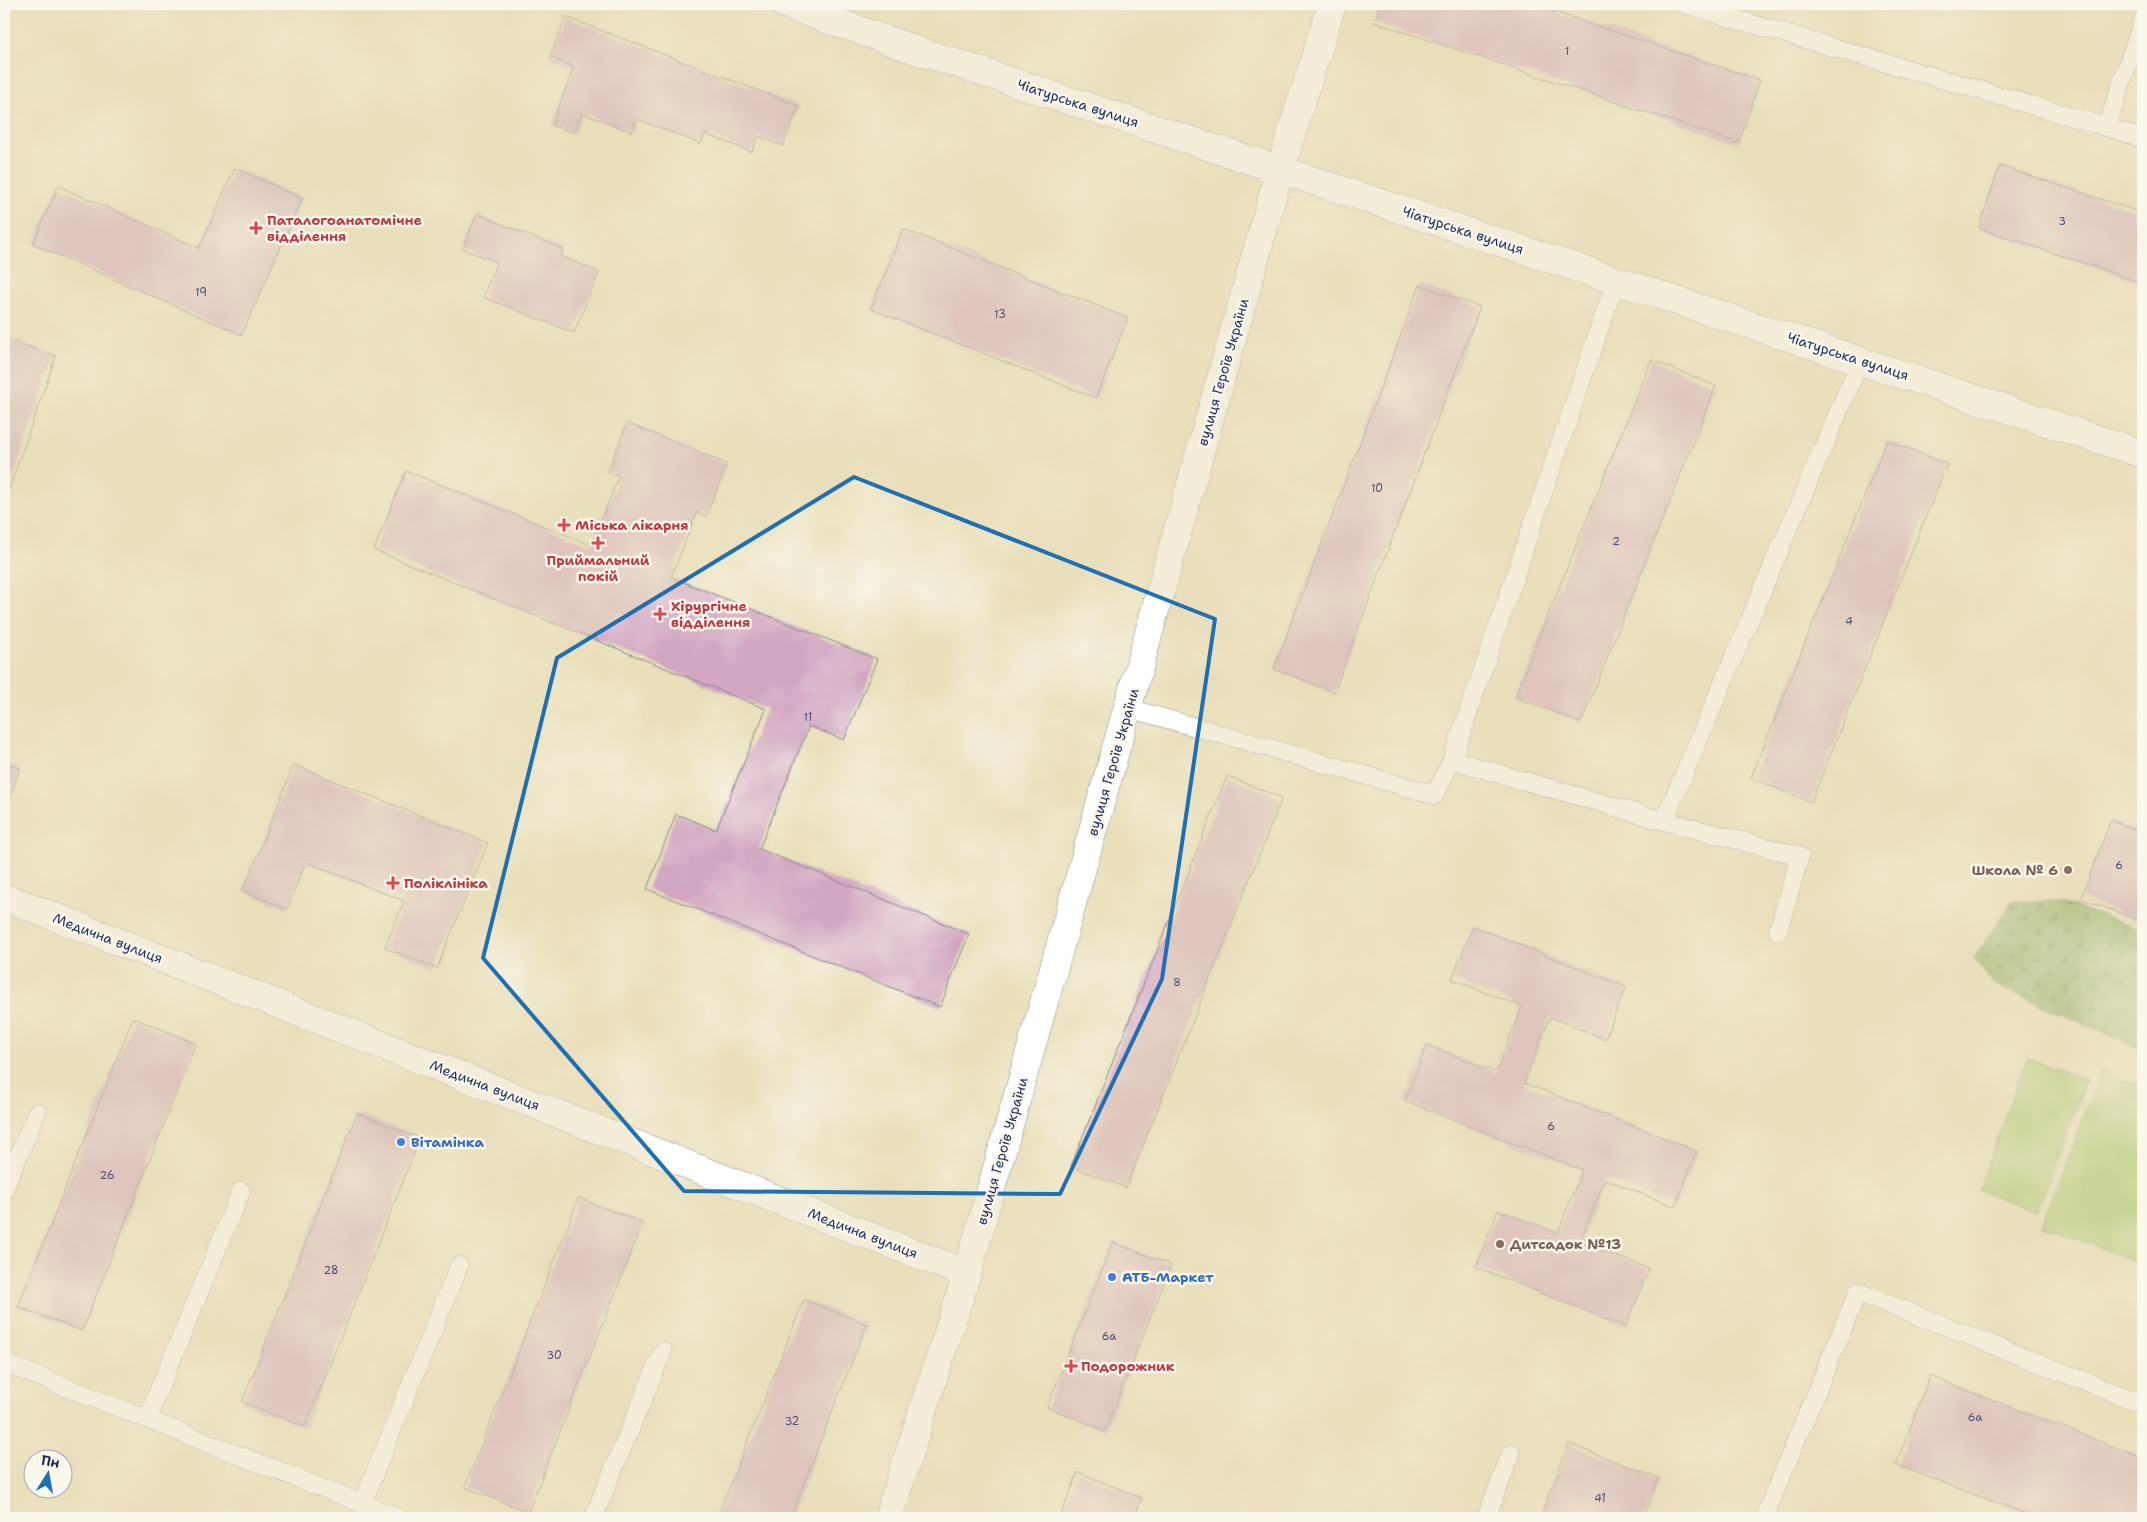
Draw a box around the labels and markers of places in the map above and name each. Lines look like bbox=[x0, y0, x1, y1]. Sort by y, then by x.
place label: Паталогоанатомічне відділення bbox=[267, 211, 422, 245]
marker: Паталогоанатомічне відділення bbox=[249, 221, 263, 235]
place label: Мiська лiкарня bbox=[575, 516, 689, 534]
marker: Мiська лiкарня bbox=[557, 518, 571, 532]
marker: Приймальний покій bbox=[591, 536, 605, 550]
place label: Приймальний покій bbox=[547, 551, 650, 585]
place label: Хірургічне відділення bbox=[671, 597, 750, 631]
marker: Хірургічне відділення bbox=[653, 607, 667, 621]
place label: Школа № 6 bbox=[1972, 861, 2058, 879]
marker: Школа № 6 bbox=[2062, 864, 2074, 876]
place label: Поліклініка bbox=[404, 874, 488, 892]
marker: Поліклініка bbox=[386, 876, 400, 890]
place label: Вітамінка bbox=[411, 1133, 484, 1151]
marker: Вітамінка bbox=[395, 1136, 407, 1148]
place label: Дитсадок №13 bbox=[1510, 1235, 1621, 1253]
marker: Дитсадок №13 bbox=[1494, 1238, 1506, 1250]
place label: АТБ-Маркет bbox=[1122, 1268, 1214, 1286]
marker: АТБ-Маркет bbox=[1106, 1271, 1118, 1283]
place label: Подорожник bbox=[1081, 1357, 1175, 1375]
marker: Подорожник bbox=[1065, 1360, 1077, 1372]

